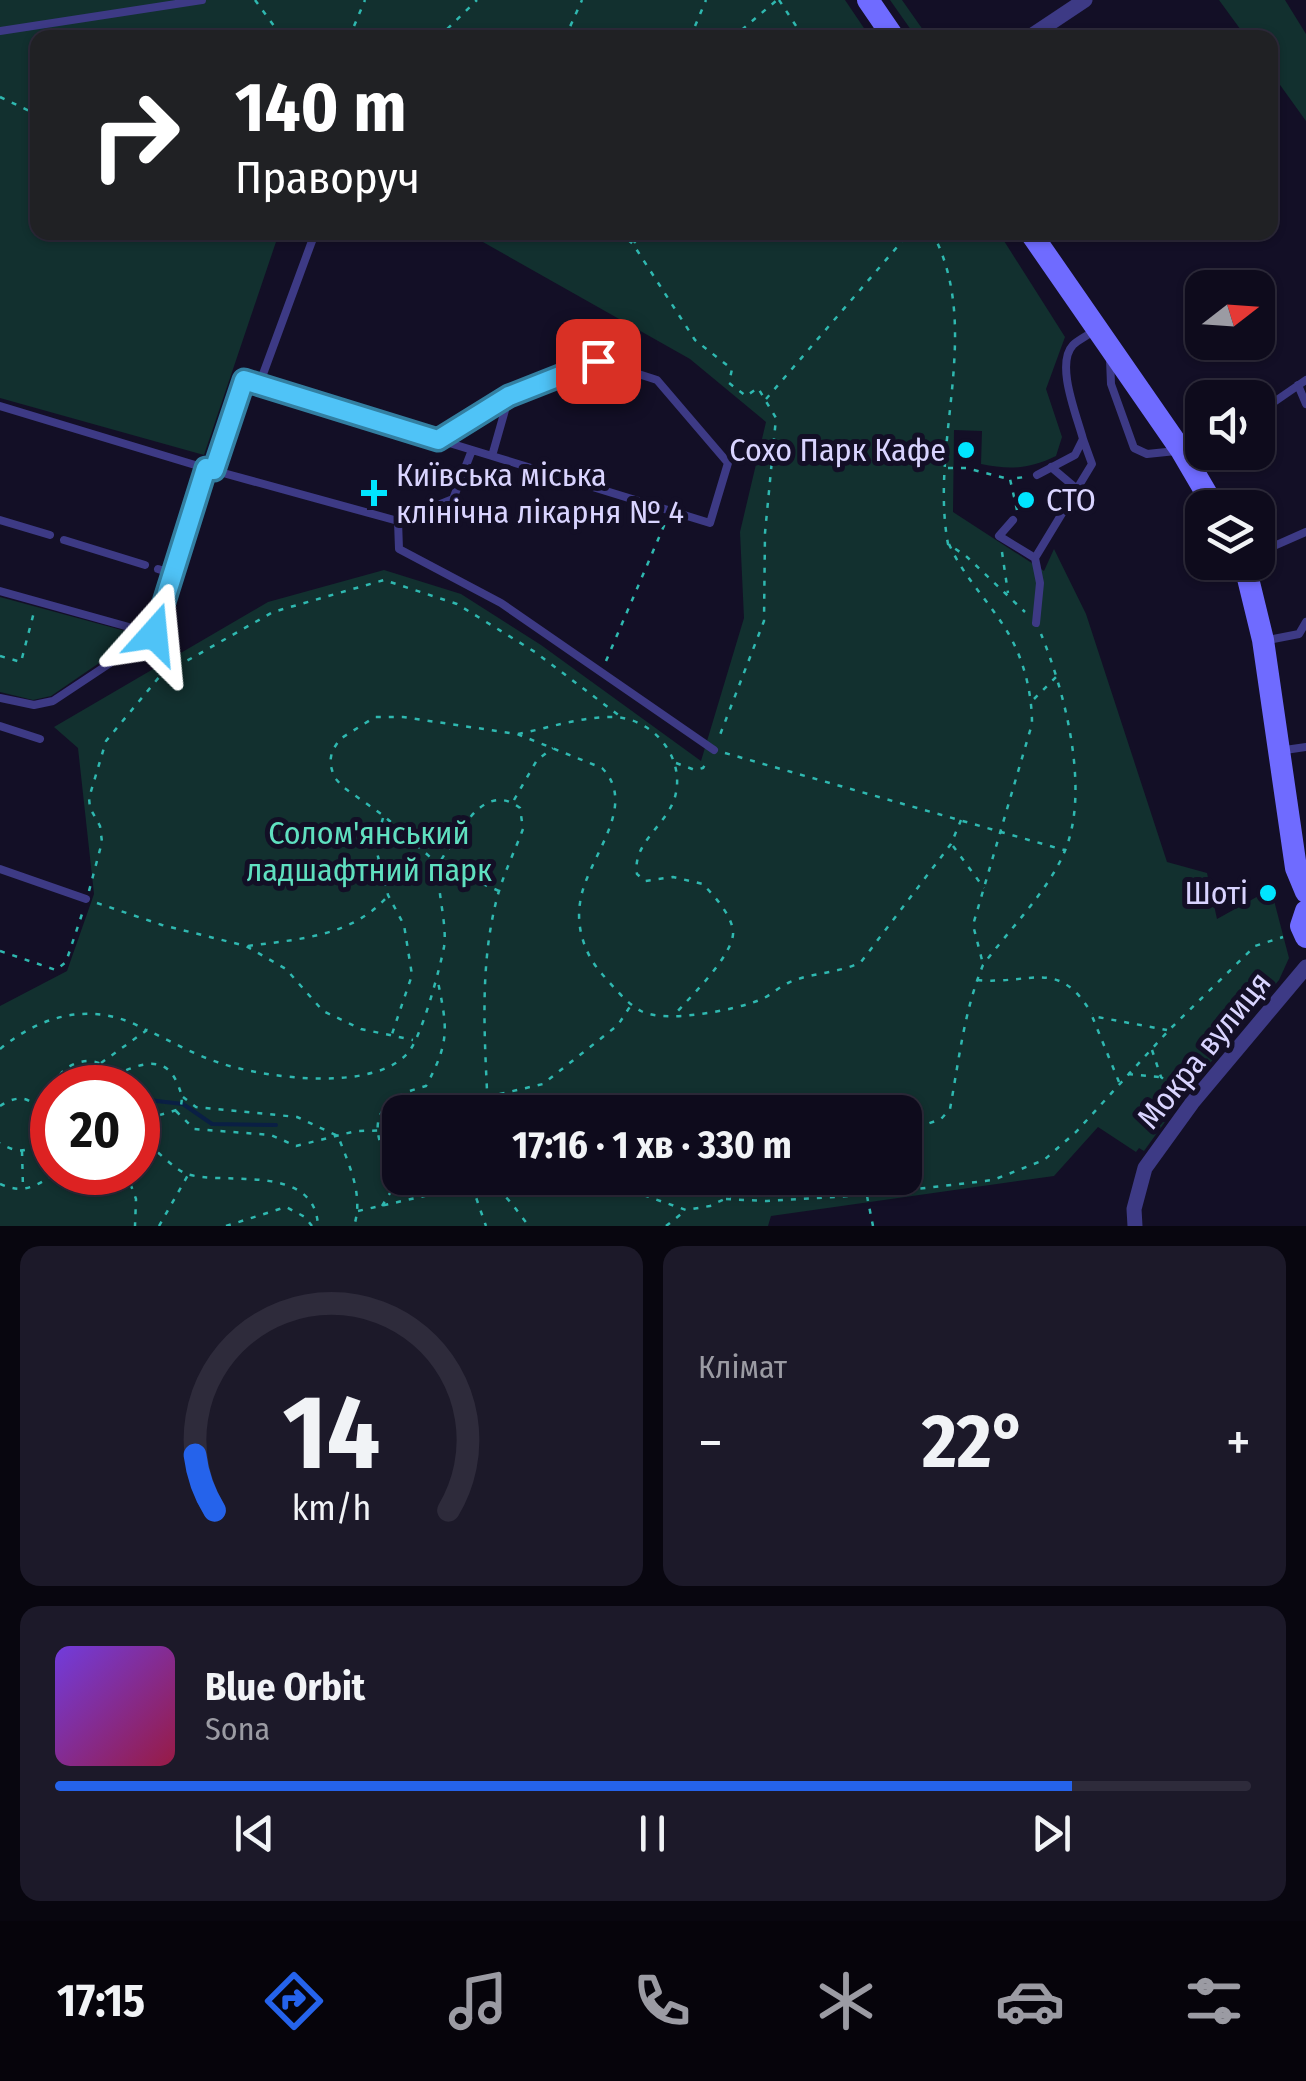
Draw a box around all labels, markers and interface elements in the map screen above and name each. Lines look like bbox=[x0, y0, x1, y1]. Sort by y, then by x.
text: 140 m bbox=[235, 66, 407, 150]
icon: right bbox=[70, 70, 200, 200]
text: Праворуч bbox=[235, 151, 420, 205]
north arrow bbox=[1185, 270, 1275, 360]
map controls bbox=[1185, 270, 1275, 580]
pin bbox=[556, 319, 641, 404]
icon: arrive bbox=[571, 334, 626, 389]
button: sound bbox=[1185, 380, 1275, 470]
place label: Сохо Парк Кафе bbox=[729, 431, 946, 469]
marker: Сохо Парк Кафе bbox=[955, 439, 977, 461]
place label: Київська міська клінічна лікарня № 4 bbox=[396, 456, 684, 531]
marker: Київська міська клінічна лікарня № 4 bbox=[361, 480, 387, 506]
place label: СТО bbox=[1046, 481, 1096, 519]
marker: СТО bbox=[1015, 489, 1037, 511]
button: layers bbox=[1185, 490, 1275, 580]
position arrow bbox=[102, 582, 206, 686]
park label: Солом'янський ладшафтний парк bbox=[246, 814, 492, 889]
place label: Шоті bbox=[1184, 874, 1248, 912]
marker: Шоті bbox=[1257, 882, 1279, 904]
street label: Мокра вулиця bbox=[1129, 964, 1279, 1136]
speed limit sign: 20 bbox=[30, 1065, 160, 1195]
text: 17:16 · 1 хв · 330 m bbox=[512, 1122, 792, 1168]
text: Клімат bbox=[698, 1348, 787, 1386]
text: 14 bbox=[283, 1371, 380, 1496]
text: 22° bbox=[922, 1397, 1027, 1487]
text: − bbox=[698, 1410, 723, 1476]
text: + bbox=[1226, 1410, 1251, 1476]
text: km/h bbox=[292, 1487, 371, 1529]
text: Blue Orbit bbox=[205, 1664, 365, 1710]
text: Sona bbox=[205, 1710, 270, 1748]
icon: previous bbox=[227, 1806, 282, 1861]
icon: pause bbox=[625, 1806, 680, 1861]
icon: next bbox=[1024, 1806, 1079, 1861]
icon: directions bbox=[259, 1966, 329, 2036]
icon: music bbox=[443, 1966, 513, 2036]
icon: phone bbox=[627, 1966, 697, 2036]
icon: climate bbox=[811, 1966, 881, 2036]
icon: car bbox=[995, 1966, 1065, 2036]
icon: filters bbox=[1179, 1966, 1249, 2036]
text: 17:15 bbox=[57, 1974, 145, 2028]

